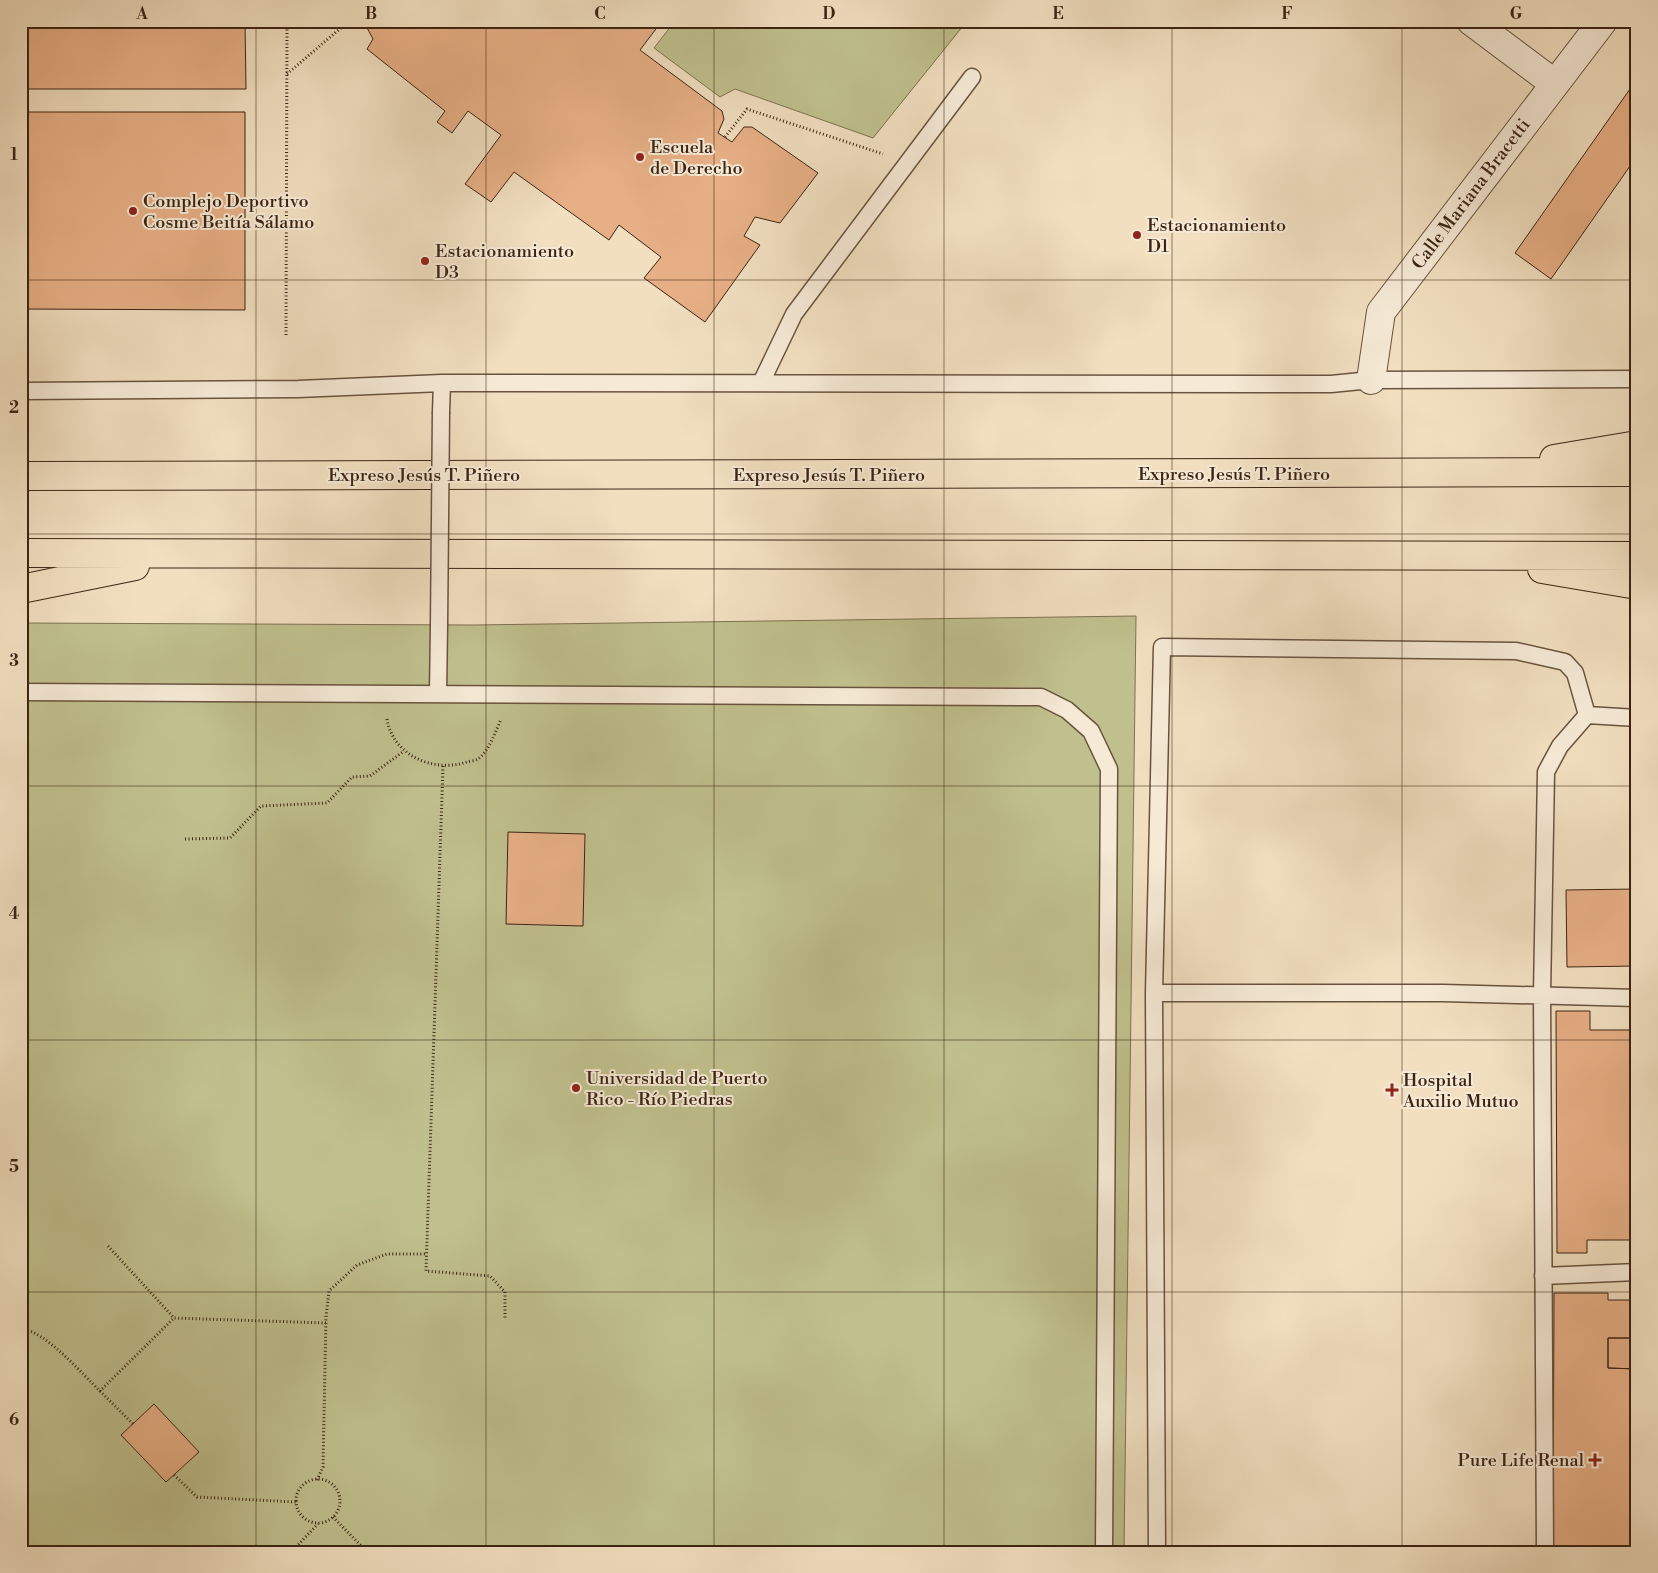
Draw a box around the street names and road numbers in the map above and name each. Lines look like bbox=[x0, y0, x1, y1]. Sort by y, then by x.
street label: Calle Mariana Bracetti bbox=[1407, 114, 1535, 274]
street label: Expreso Jesús T. Piñero bbox=[1138, 463, 1330, 486]
street label: Expreso Jesús T. Piñero bbox=[328, 464, 520, 487]
street label: Expreso Jesús T. Piñero bbox=[733, 464, 925, 487]

